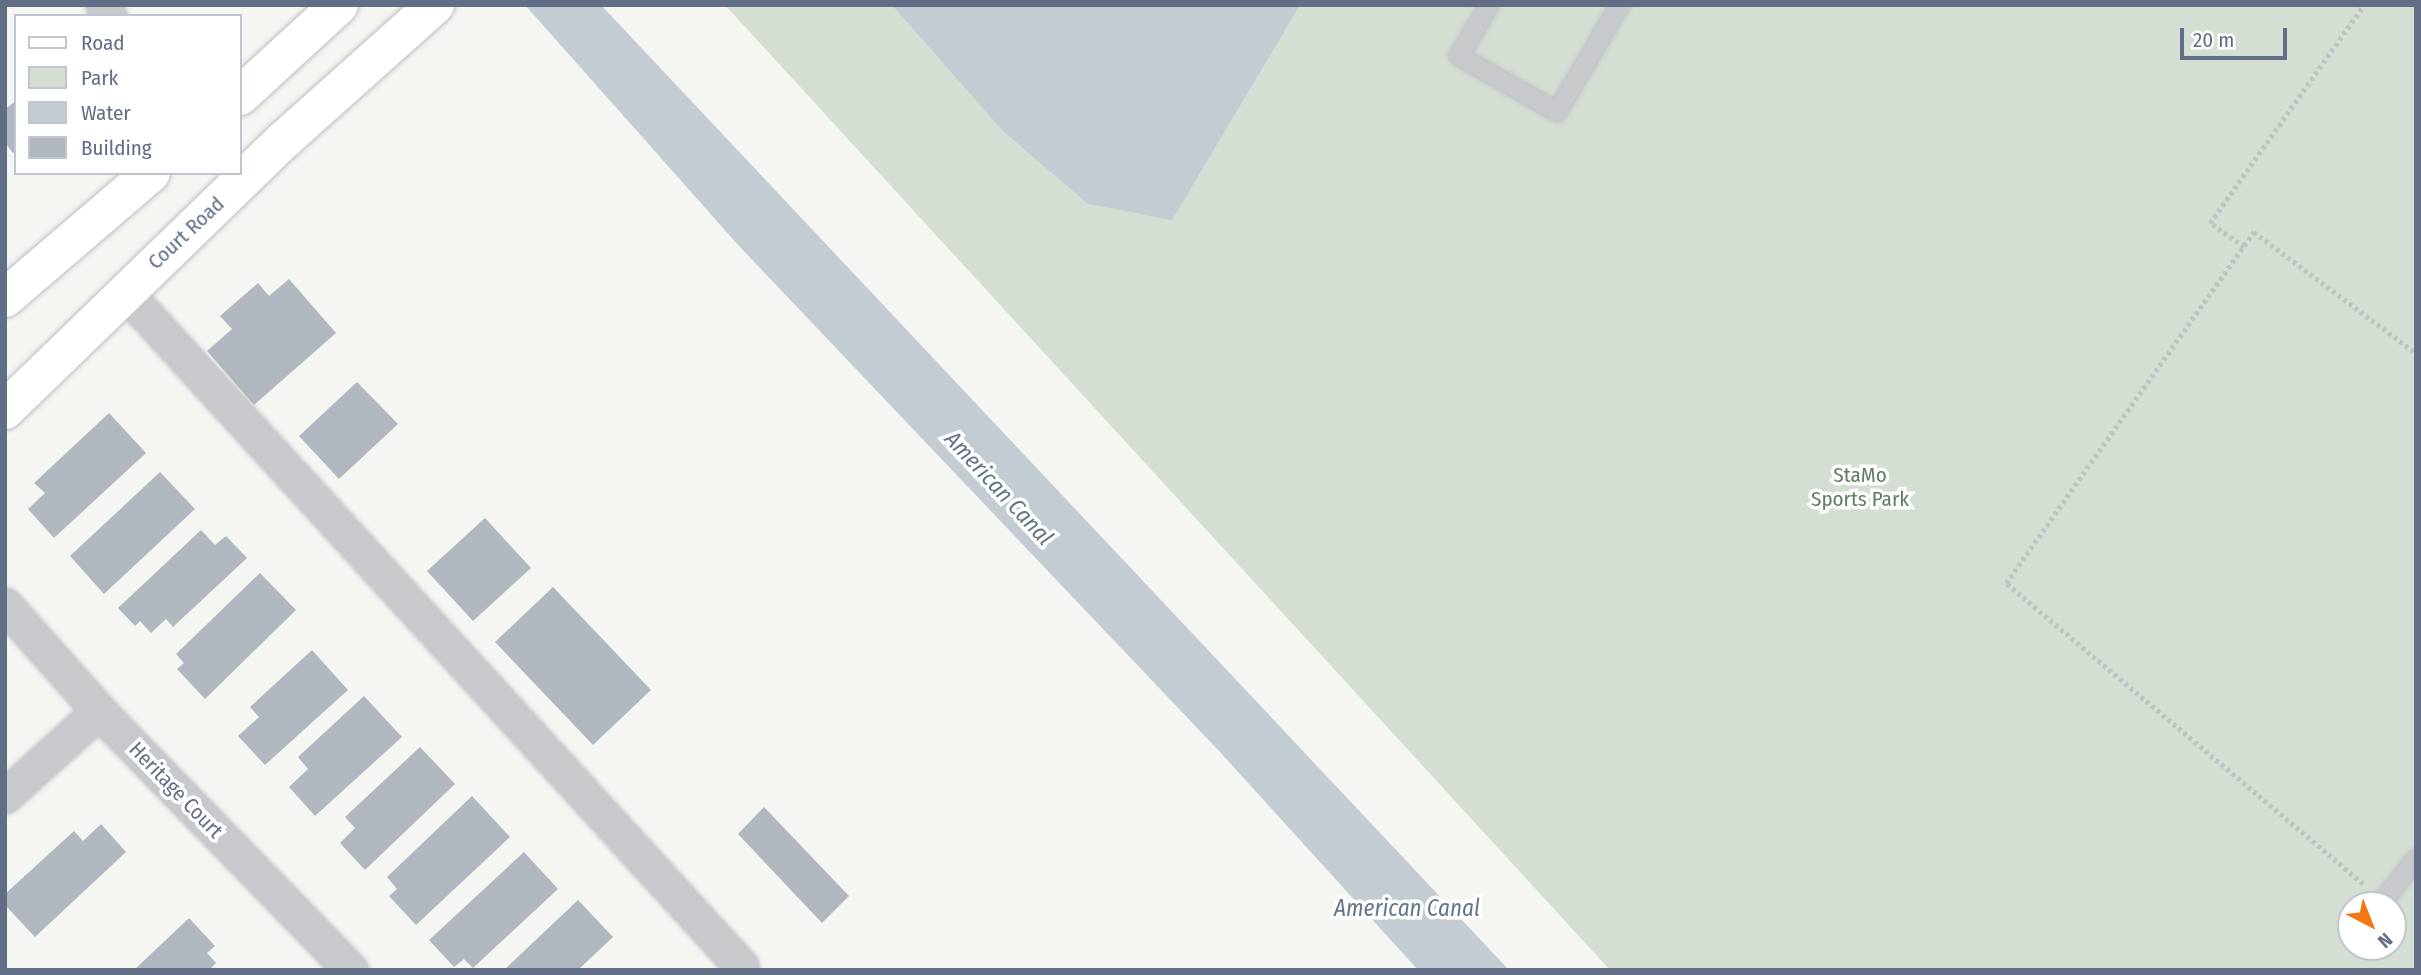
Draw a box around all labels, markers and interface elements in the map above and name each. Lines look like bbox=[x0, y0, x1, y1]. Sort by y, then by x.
legend bbox=[14, 14, 242, 175]
scale bar bbox=[2183, 14, 2290, 58]
text: 20 m bbox=[2193, 27, 2234, 53]
text: Road bbox=[81, 30, 125, 56]
text: Park bbox=[81, 65, 118, 91]
text: Water bbox=[81, 100, 131, 126]
text: Building bbox=[81, 135, 152, 161]
street label: Court Road bbox=[143, 191, 229, 275]
water label: American Canal bbox=[939, 425, 1059, 551]
park label: StaMo Sports Park bbox=[1811, 462, 1909, 512]
street label: Heritage Court bbox=[124, 737, 228, 843]
north arrow bbox=[2337, 891, 2407, 961]
water label: American Canal bbox=[1334, 894, 1480, 922]
text: N bbox=[2373, 928, 2397, 953]

